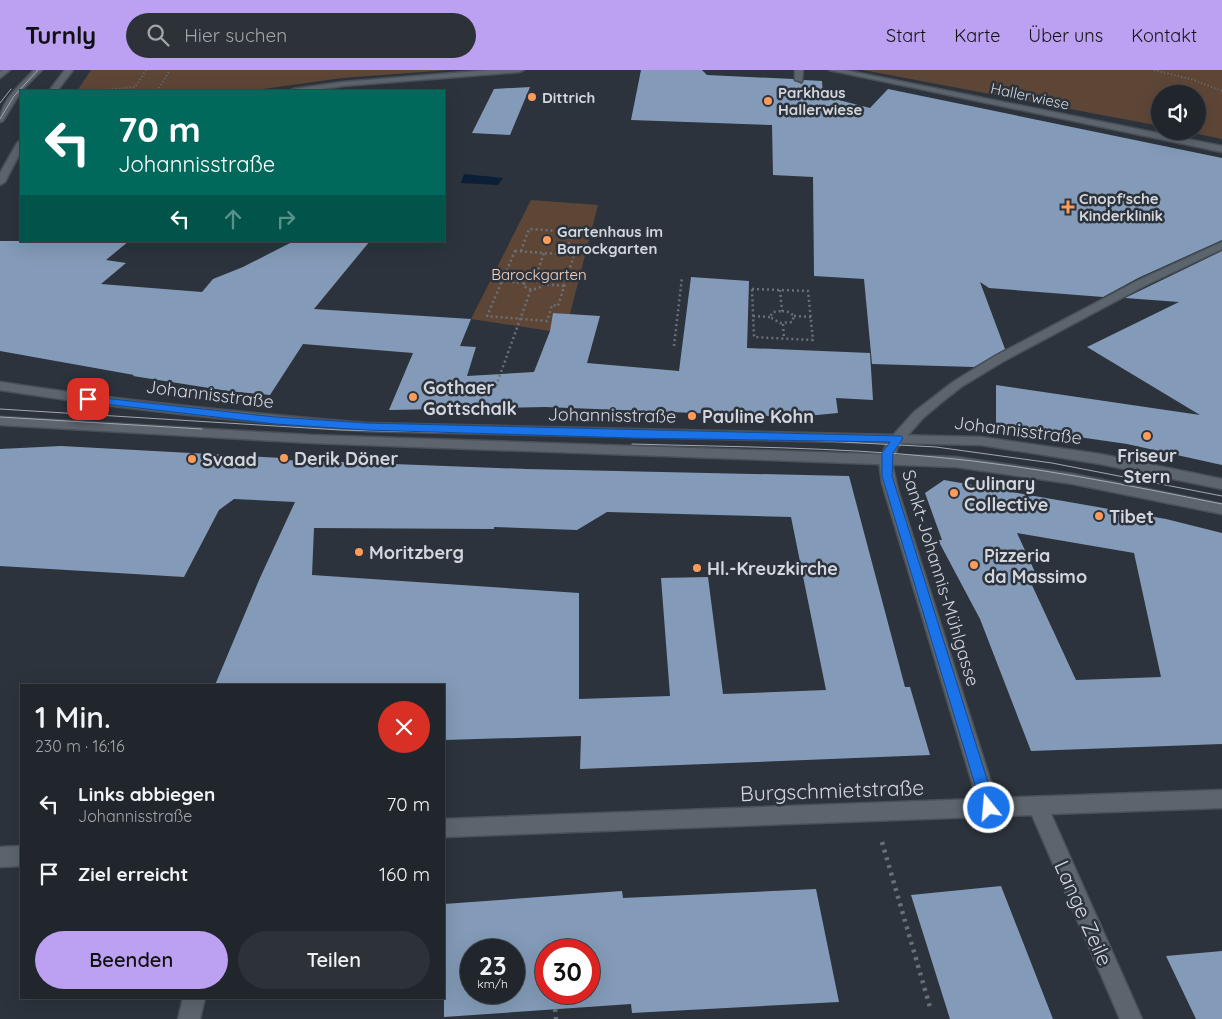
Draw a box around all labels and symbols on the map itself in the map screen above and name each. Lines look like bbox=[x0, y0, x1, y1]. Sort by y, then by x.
street label: Hallerwiese bbox=[989, 78, 1071, 114]
place label: Parkhaus Hallerwiese bbox=[778, 83, 862, 119]
place label: Dittrich bbox=[542, 88, 595, 107]
marker: Dittrich bbox=[526, 91, 538, 103]
marker: Parkhaus Hallerwiese bbox=[762, 95, 774, 107]
place label: Cnopf'sche Kinderklinik bbox=[1079, 189, 1163, 225]
marker: Cnopf'sche Kinderklinik bbox=[1061, 200, 1075, 214]
place label: Gartenhaus im Barockgarten bbox=[557, 222, 663, 258]
marker: Gartenhaus im Barockgarten bbox=[541, 234, 553, 246]
park label: Barockgarten bbox=[491, 265, 587, 284]
street label: Johannisstraße bbox=[145, 375, 275, 413]
place label: Gothaer Gottschalk bbox=[423, 376, 517, 420]
pin bbox=[67, 378, 109, 420]
marker: Gothaer Gottschalk bbox=[407, 391, 419, 403]
street label: Johannisstraße bbox=[547, 402, 677, 428]
place label: Pauline Kohn bbox=[702, 405, 814, 428]
marker: Pauline Kohn bbox=[686, 410, 698, 422]
street label: Johannisstraße bbox=[953, 411, 1083, 449]
marker: Friseur Stern bbox=[1141, 430, 1153, 442]
place label: Friseur Stern bbox=[1117, 444, 1177, 488]
place label: Derik Döner bbox=[294, 447, 398, 470]
place label: Svaad bbox=[202, 448, 257, 471]
marker: Derik Döner bbox=[278, 452, 290, 464]
marker: Svaad bbox=[186, 453, 198, 465]
street label: Sankt-Johannis-Mühlgasse bbox=[897, 467, 985, 689]
place label: Culinary Collective bbox=[964, 472, 1048, 516]
marker: Culinary Collective bbox=[948, 487, 960, 499]
place label: Tibet bbox=[1109, 505, 1154, 528]
marker: Tibet bbox=[1093, 510, 1105, 522]
place label: Moritzberg bbox=[369, 541, 464, 564]
place label: Pizzeria da Massimo bbox=[984, 544, 1087, 588]
marker: Moritzberg bbox=[353, 546, 365, 558]
place label: Hl.-Kreuzkirche bbox=[707, 557, 838, 580]
marker: Pizzeria da Massimo bbox=[968, 559, 980, 571]
marker: Hl.-Kreuzkirche bbox=[691, 562, 703, 574]
street label: Burgschmietstraße bbox=[740, 774, 924, 806]
position arrow bbox=[962, 781, 1014, 833]
street label: Lange Zeile bbox=[1049, 856, 1119, 970]
speed limit sign: 30 bbox=[535, 939, 600, 1004]

